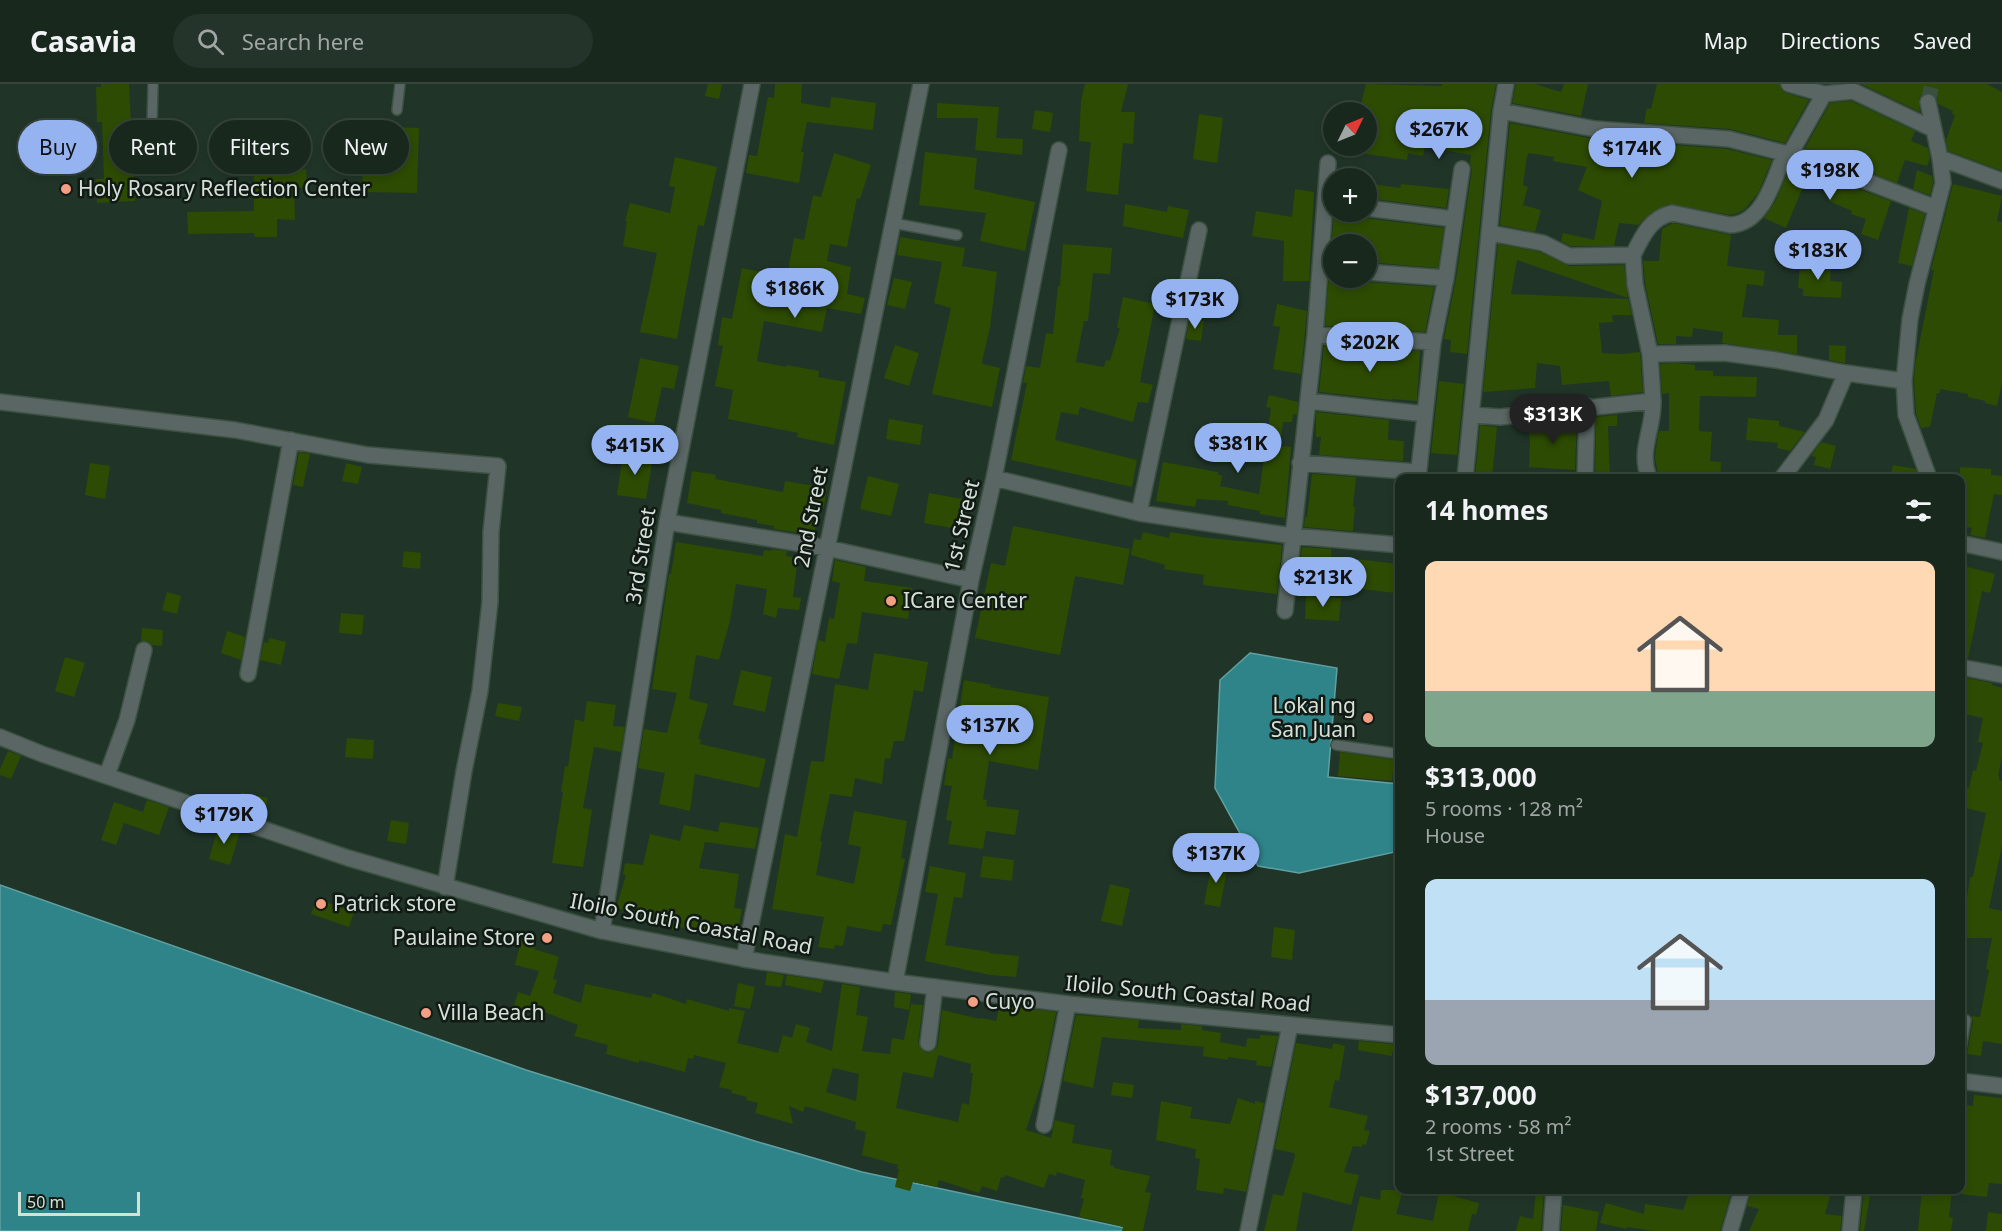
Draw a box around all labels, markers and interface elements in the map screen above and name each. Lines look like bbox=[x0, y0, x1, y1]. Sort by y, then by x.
search box bbox=[173, 14, 593, 68]
text: Casavia bbox=[30, 22, 137, 60]
icon: search bbox=[194, 25, 227, 58]
text: Search here bbox=[242, 26, 364, 56]
text: Map bbox=[1704, 27, 1748, 55]
text: Directions bbox=[1781, 27, 1880, 55]
text: Saved bbox=[1913, 27, 1972, 55]
north arrow bbox=[1323, 102, 1377, 156]
map controls bbox=[1323, 102, 1377, 288]
pin: $267K bbox=[1397, 109, 1481, 160]
text: $267K bbox=[1409, 115, 1469, 142]
chip: Buy bbox=[18, 120, 97, 174]
chip: Rent bbox=[109, 120, 197, 174]
chip: Filters bbox=[209, 120, 311, 174]
chip: New bbox=[323, 120, 409, 174]
pin: $174K bbox=[1590, 128, 1674, 179]
text: $174K bbox=[1602, 134, 1662, 161]
pin: $198K bbox=[1788, 150, 1872, 201]
text: $198K bbox=[1800, 156, 1860, 183]
button: + bbox=[1323, 168, 1377, 222]
place label: Holy Rosary Reflection Center bbox=[78, 174, 370, 202]
marker: Holy Rosary Reflection Center bbox=[59, 182, 73, 196]
pin: $183K bbox=[1776, 230, 1860, 281]
button: − bbox=[1323, 234, 1377, 288]
text: $183K bbox=[1788, 236, 1848, 263]
pin: $186K bbox=[753, 268, 837, 319]
text: $186K bbox=[765, 274, 825, 301]
pin: $173K bbox=[1153, 279, 1237, 330]
text: $173K bbox=[1165, 285, 1225, 312]
pin: $202K bbox=[1328, 322, 1412, 373]
text: $202K bbox=[1340, 328, 1400, 355]
pin: $313K bbox=[1511, 394, 1595, 445]
text: $313K bbox=[1523, 400, 1583, 427]
pin: $381K bbox=[1196, 423, 1280, 474]
pin: $415K bbox=[593, 425, 677, 476]
text: $381K bbox=[1208, 429, 1268, 456]
text: $415K bbox=[605, 431, 665, 458]
street label: 2nd Street bbox=[787, 464, 834, 570]
street label: 1st Street bbox=[937, 477, 985, 575]
text: 14 homes bbox=[1425, 492, 1549, 528]
icon: filters bbox=[1902, 494, 1935, 527]
street label: 3rd Street bbox=[619, 505, 662, 606]
pin: $213K bbox=[1281, 557, 1365, 608]
text: $213K bbox=[1293, 563, 1353, 590]
place label: ICare Center bbox=[903, 586, 1027, 614]
marker: ICare Center bbox=[884, 594, 898, 608]
icon: home bbox=[1626, 600, 1734, 708]
place label: Lokal ng San Juan bbox=[1271, 691, 1356, 743]
pin: $137K bbox=[948, 705, 1032, 756]
text: $137K bbox=[960, 711, 1020, 738]
marker: Lokal ng San Juan bbox=[1361, 711, 1375, 725]
text: $313,000 bbox=[1425, 759, 1537, 795]
pin: $179K bbox=[182, 794, 266, 845]
text: 5 rooms · 128 m² bbox=[1425, 795, 1583, 822]
text: $179K bbox=[194, 800, 254, 827]
text: House bbox=[1425, 822, 1485, 849]
pin: $137K bbox=[1174, 833, 1258, 884]
text: $137K bbox=[1186, 839, 1246, 866]
street label: Iloilo South Coastal Road bbox=[568, 886, 815, 960]
place label: Patrick store bbox=[333, 889, 456, 917]
marker: Patrick store bbox=[314, 897, 328, 911]
icon: home bbox=[1626, 918, 1734, 1026]
place label: Paulaine Store bbox=[393, 923, 535, 951]
marker: Paulaine Store bbox=[540, 931, 554, 945]
street label: Iloilo South Coastal Road bbox=[1064, 968, 1312, 1018]
place label: Cuyo bbox=[985, 987, 1035, 1015]
marker: Cuyo bbox=[966, 995, 980, 1009]
place label: Villa Beach bbox=[438, 998, 544, 1026]
marker: Villa Beach bbox=[419, 1006, 433, 1020]
text: $137,000 bbox=[1425, 1077, 1537, 1113]
text: 2 rooms · 58 m² bbox=[1425, 1113, 1572, 1140]
text: 1st Street bbox=[1425, 1140, 1514, 1167]
scale bar bbox=[18, 1189, 140, 1216]
text: 50 m bbox=[27, 1191, 64, 1213]

